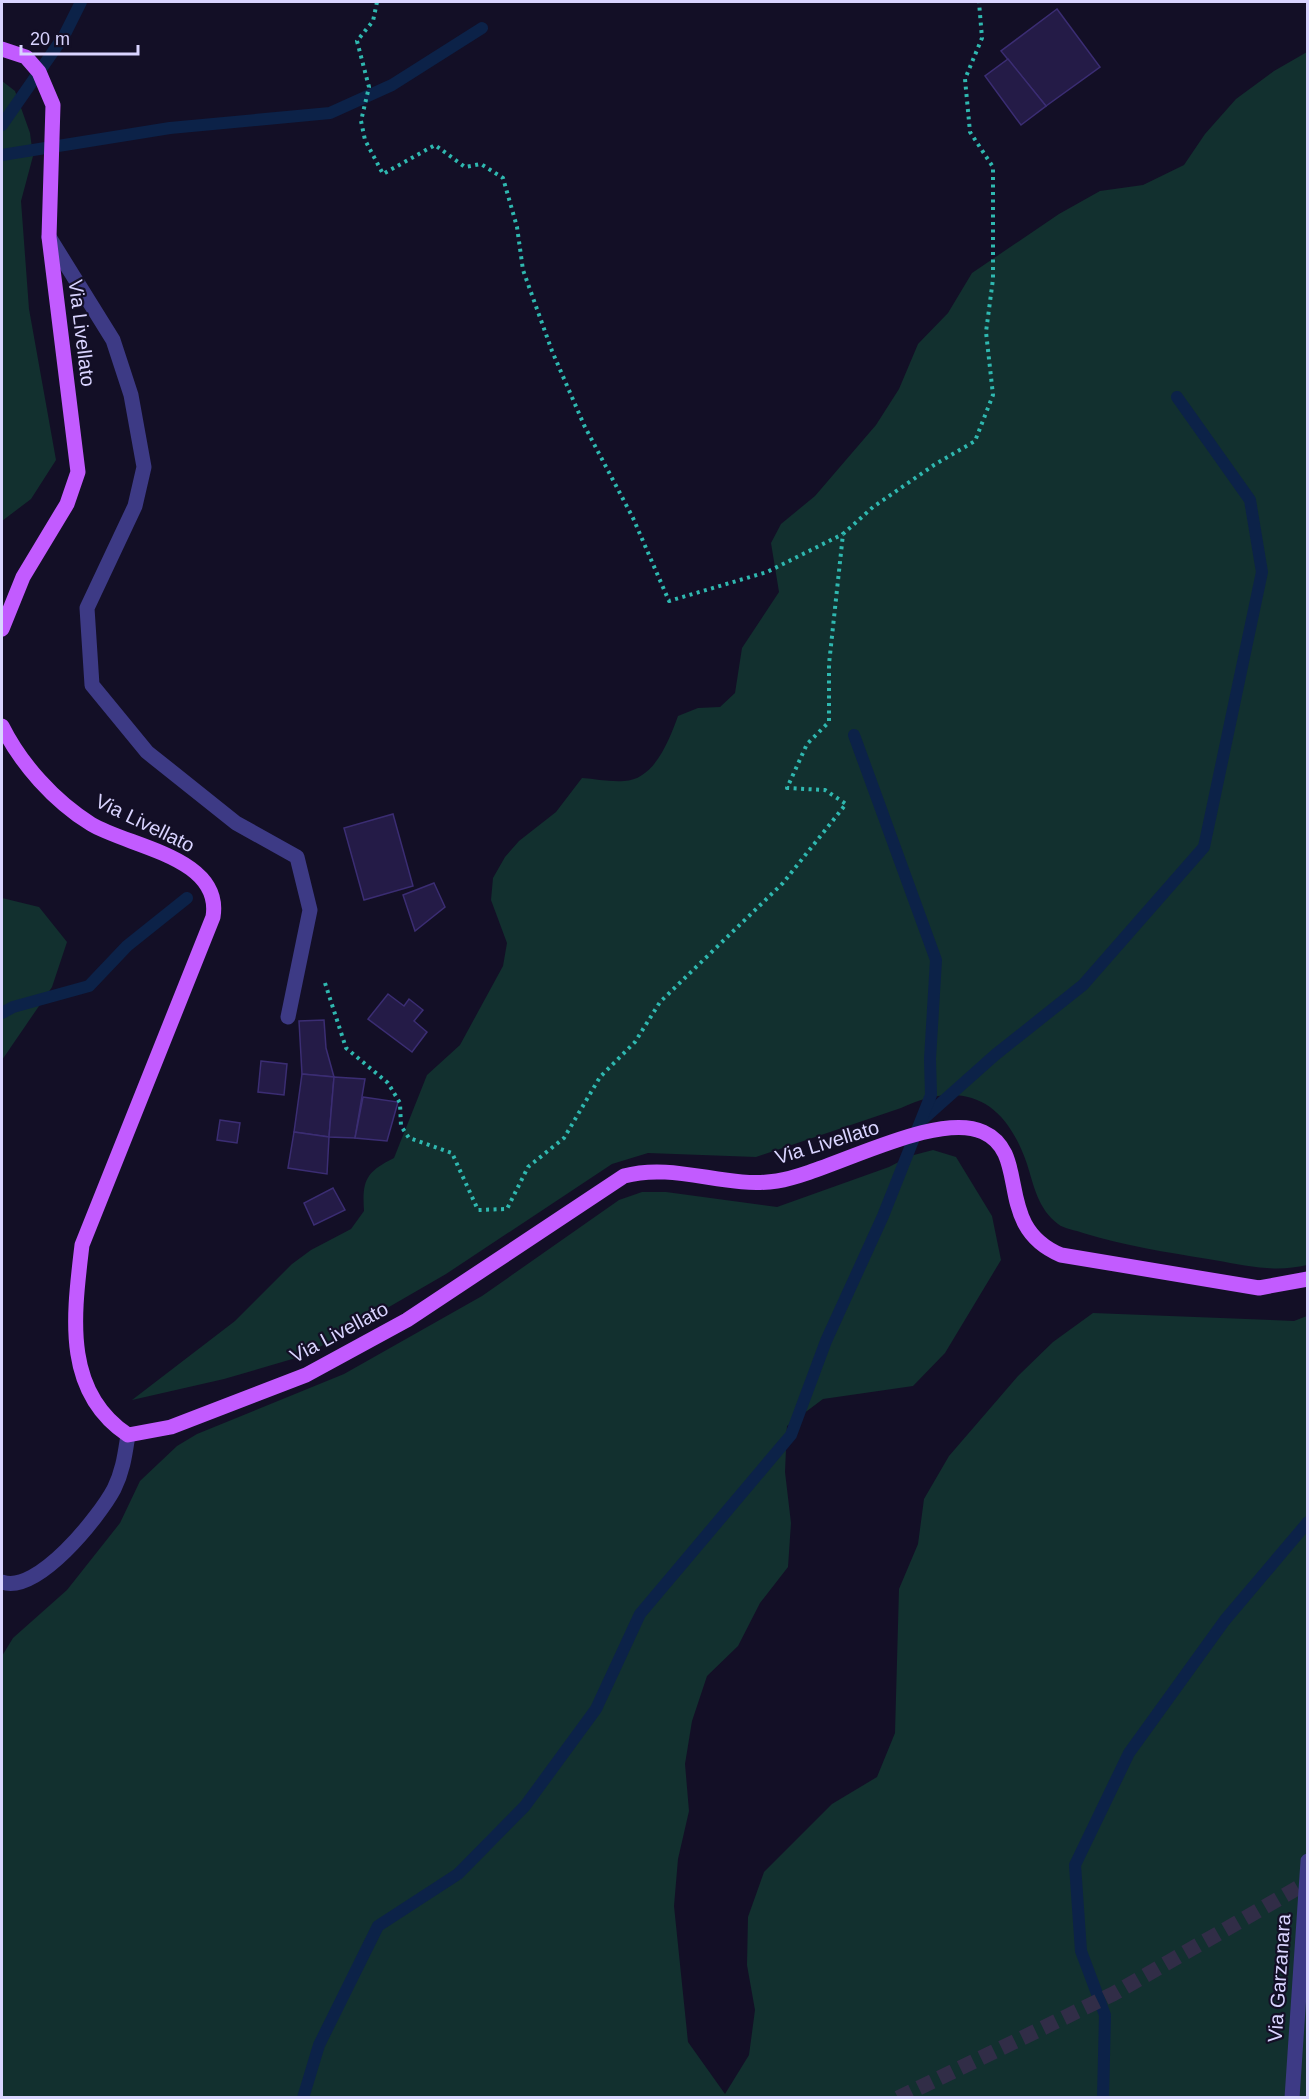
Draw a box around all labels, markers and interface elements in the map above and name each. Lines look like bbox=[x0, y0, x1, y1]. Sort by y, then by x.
scale bar bbox=[21, 18, 138, 56]
text: 20 m bbox=[30, 29, 70, 49]
street label: Via Livellato bbox=[65, 278, 99, 388]
street label: Via Livellato bbox=[92, 790, 198, 856]
street label: Via Livellato bbox=[772, 1116, 882, 1168]
street label: Via Livellato bbox=[286, 1297, 392, 1367]
street label: Via Garzanara bbox=[1264, 1912, 1295, 2043]

